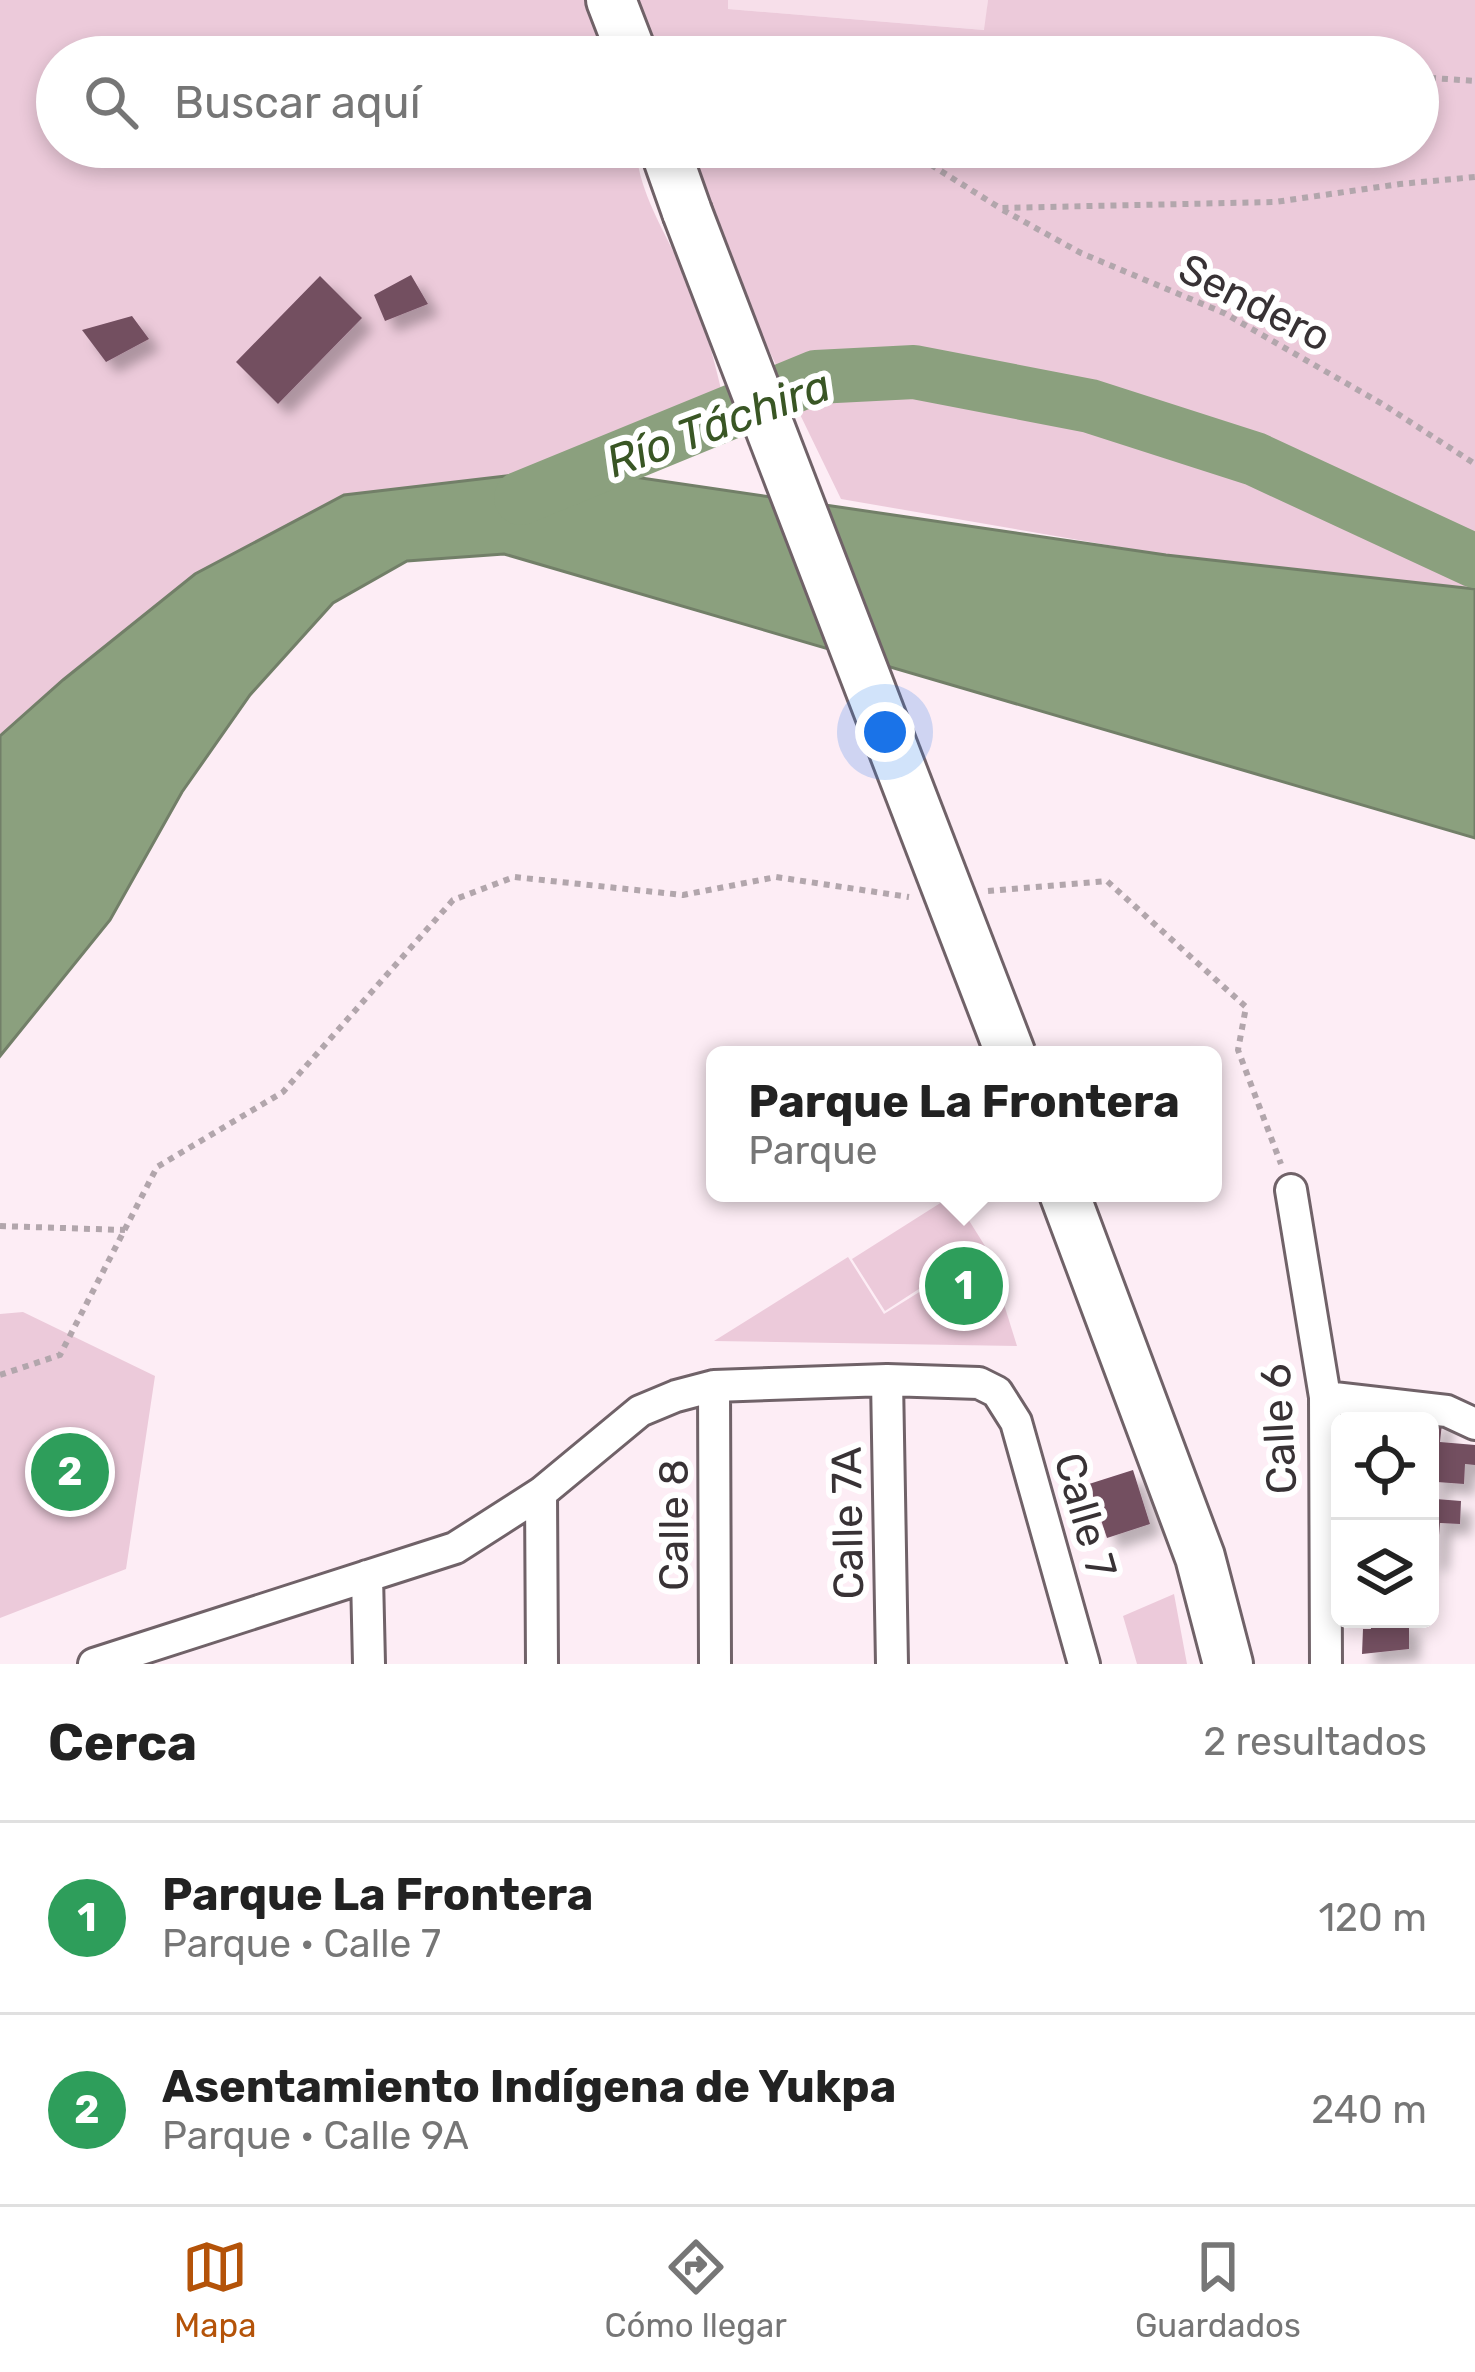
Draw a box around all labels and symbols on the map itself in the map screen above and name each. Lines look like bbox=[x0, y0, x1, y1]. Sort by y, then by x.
street label: Sendero bbox=[1170, 244, 1339, 362]
water label: Río Táchira bbox=[599, 358, 838, 489]
your location bbox=[855, 702, 915, 762]
pin: 1 bbox=[925, 1241, 1003, 1331]
street label: Calle 6 bbox=[1251, 1362, 1307, 1496]
pin: 2 bbox=[31, 1427, 109, 1517]
street label: Calle 7A bbox=[822, 1446, 874, 1600]
street label: Calle 7 bbox=[1044, 1447, 1127, 1583]
street label: Calle 8 bbox=[649, 1459, 699, 1591]

